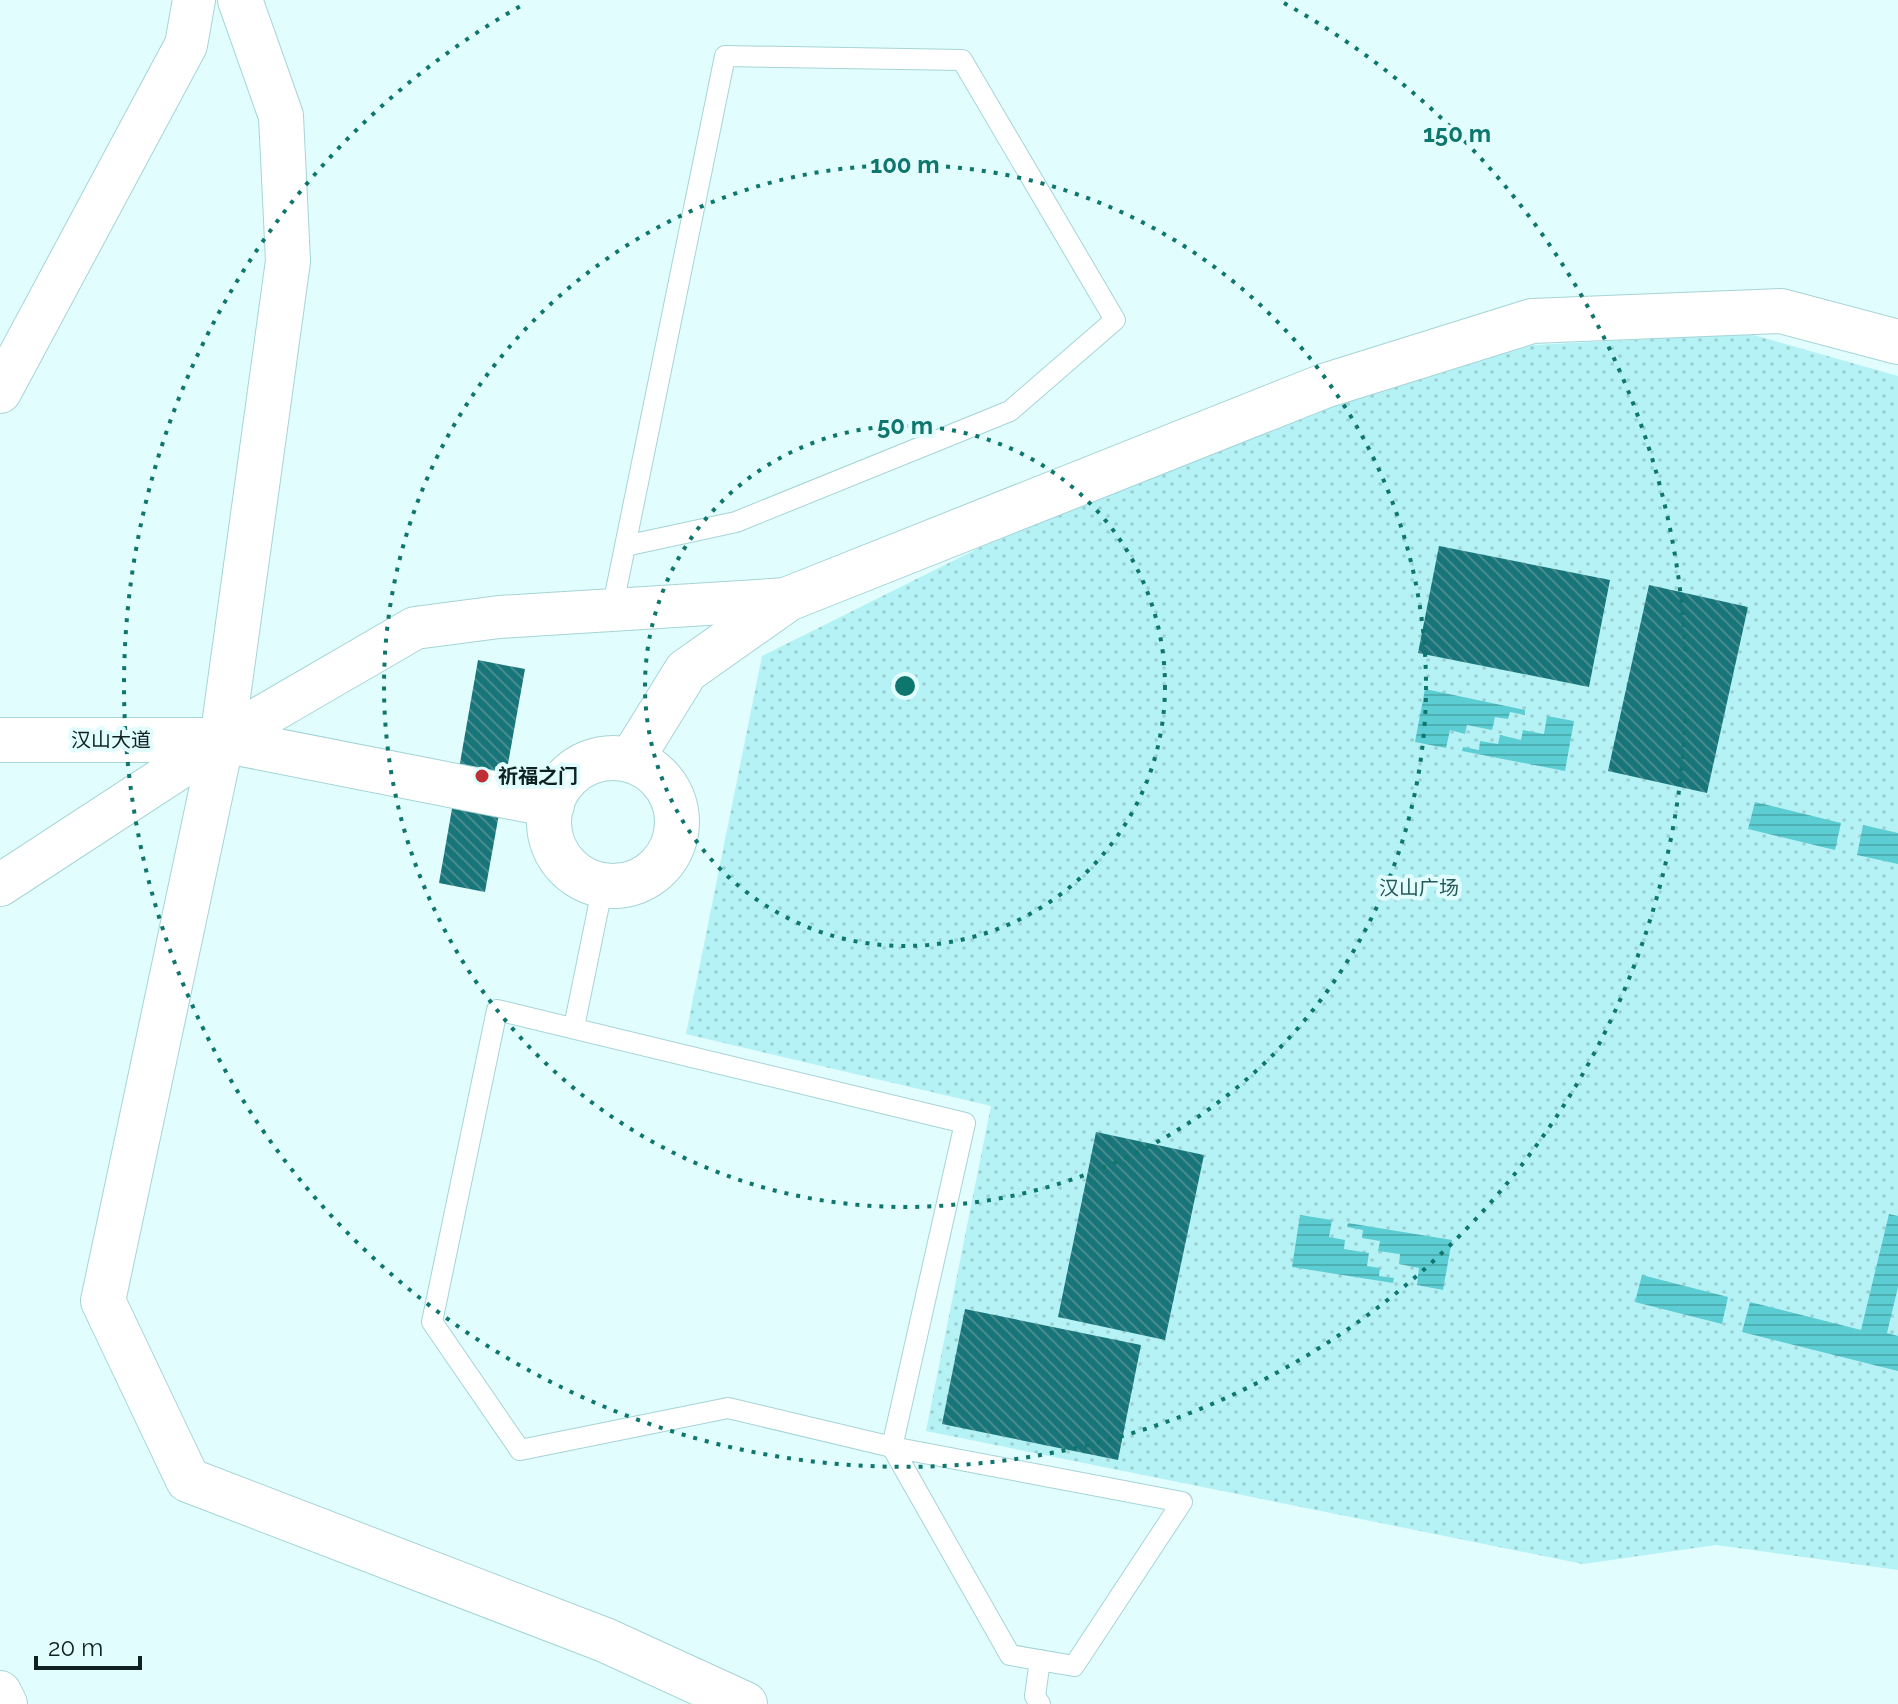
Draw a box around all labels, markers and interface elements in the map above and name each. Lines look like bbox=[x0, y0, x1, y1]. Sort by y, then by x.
text: 150 m bbox=[1423, 119, 1491, 148]
text: 100 m bbox=[870, 150, 940, 179]
text: 50 m bbox=[877, 411, 933, 440]
centre of rings bbox=[891, 672, 919, 700]
street label: 汉山大道 bbox=[71, 728, 151, 752]
place label: 祈福之门 bbox=[498, 764, 578, 788]
marker: 祈福之门 bbox=[473, 767, 491, 785]
park label: 汉山广场 bbox=[1379, 876, 1459, 900]
scale bar bbox=[36, 1620, 140, 1670]
text: 20 m bbox=[48, 1633, 103, 1662]

